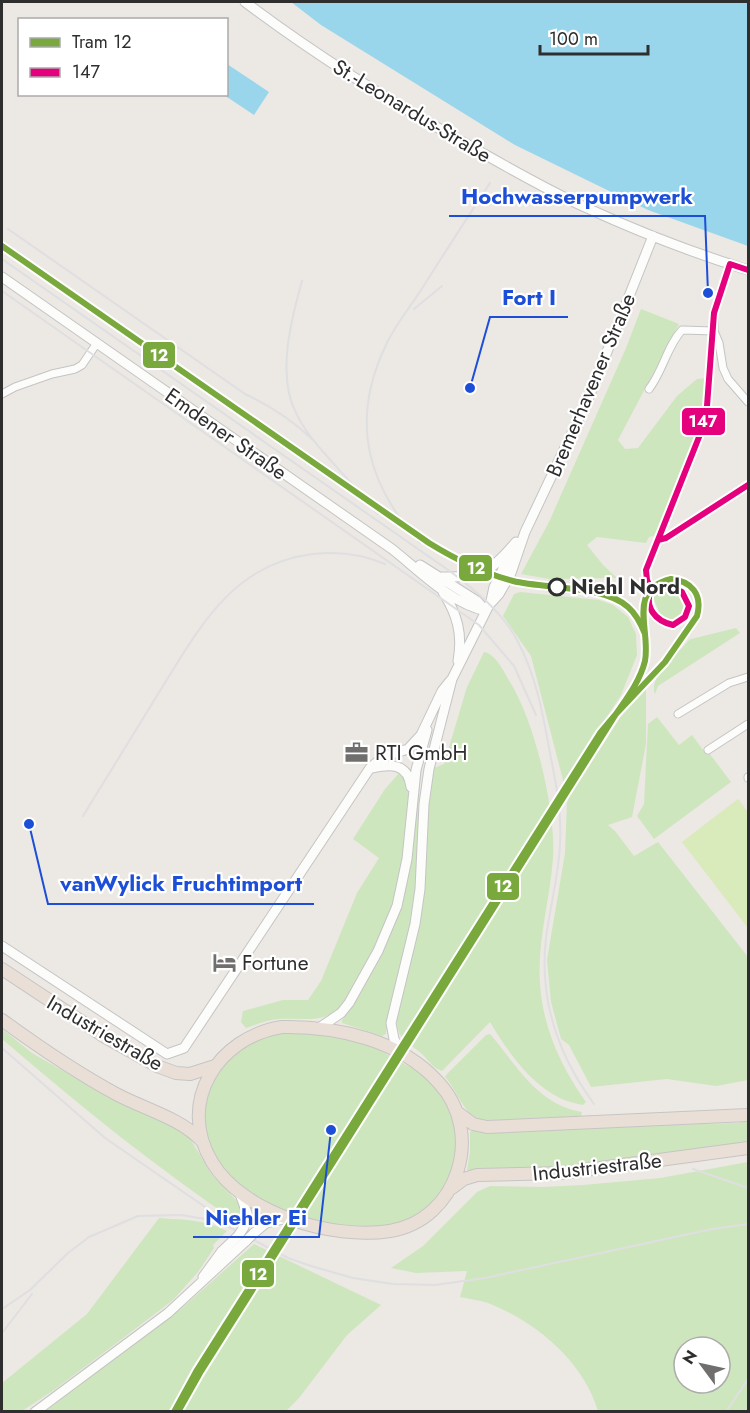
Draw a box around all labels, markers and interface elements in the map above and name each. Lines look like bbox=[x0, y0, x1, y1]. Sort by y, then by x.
legend bbox=[18, 18, 228, 96]
scale bar bbox=[540, 18, 648, 56]
text: 100 m bbox=[549, 26, 598, 52]
text: Tram 12 bbox=[72, 29, 132, 55]
street label: St.-Leonardus-Straße bbox=[327, 52, 497, 170]
text: 147 bbox=[72, 59, 101, 85]
callout: Hochwasserpumpwerk bbox=[449, 176, 705, 216]
text: Hochwasserpumpwerk bbox=[461, 180, 693, 212]
callout: Fort I bbox=[490, 277, 568, 317]
text: Fort I bbox=[502, 281, 556, 313]
street label: Bremerhavener Straße bbox=[539, 289, 643, 481]
line badge: 12 bbox=[142, 341, 176, 369]
text: 12 bbox=[150, 344, 168, 367]
street label: Emdener Straße bbox=[159, 381, 293, 487]
line badge: 147 bbox=[681, 407, 726, 436]
text: 147 bbox=[689, 410, 718, 433]
line badge: 12 bbox=[458, 554, 493, 582]
text: 12 bbox=[467, 557, 485, 580]
place label: Niehl Nord bbox=[571, 572, 680, 602]
marker: Niehl Nord bbox=[548, 578, 566, 596]
place label: RTI GmbH bbox=[375, 738, 468, 768]
office icon: RTI GmbH bbox=[344, 740, 370, 766]
callout: vanWylick Fruchtimport bbox=[48, 864, 314, 904]
text: vanWylick Fruchtimport bbox=[59, 867, 302, 899]
line badge: 12 bbox=[486, 872, 520, 901]
text: 12 bbox=[494, 875, 512, 898]
place label: Fortune bbox=[242, 948, 309, 978]
hotel icon: Fortune bbox=[211, 950, 237, 976]
street label: Industriestraße bbox=[41, 988, 169, 1078]
street label: Industriestraße bbox=[531, 1145, 663, 1189]
callout: Niehler Ei bbox=[193, 1197, 319, 1237]
text: Niehler Ei bbox=[205, 1201, 307, 1233]
line badge: 12 bbox=[241, 1259, 275, 1288]
text: 12 bbox=[249, 1263, 267, 1286]
north arrow bbox=[672, 1335, 732, 1395]
text: N bbox=[677, 1346, 703, 1369]

